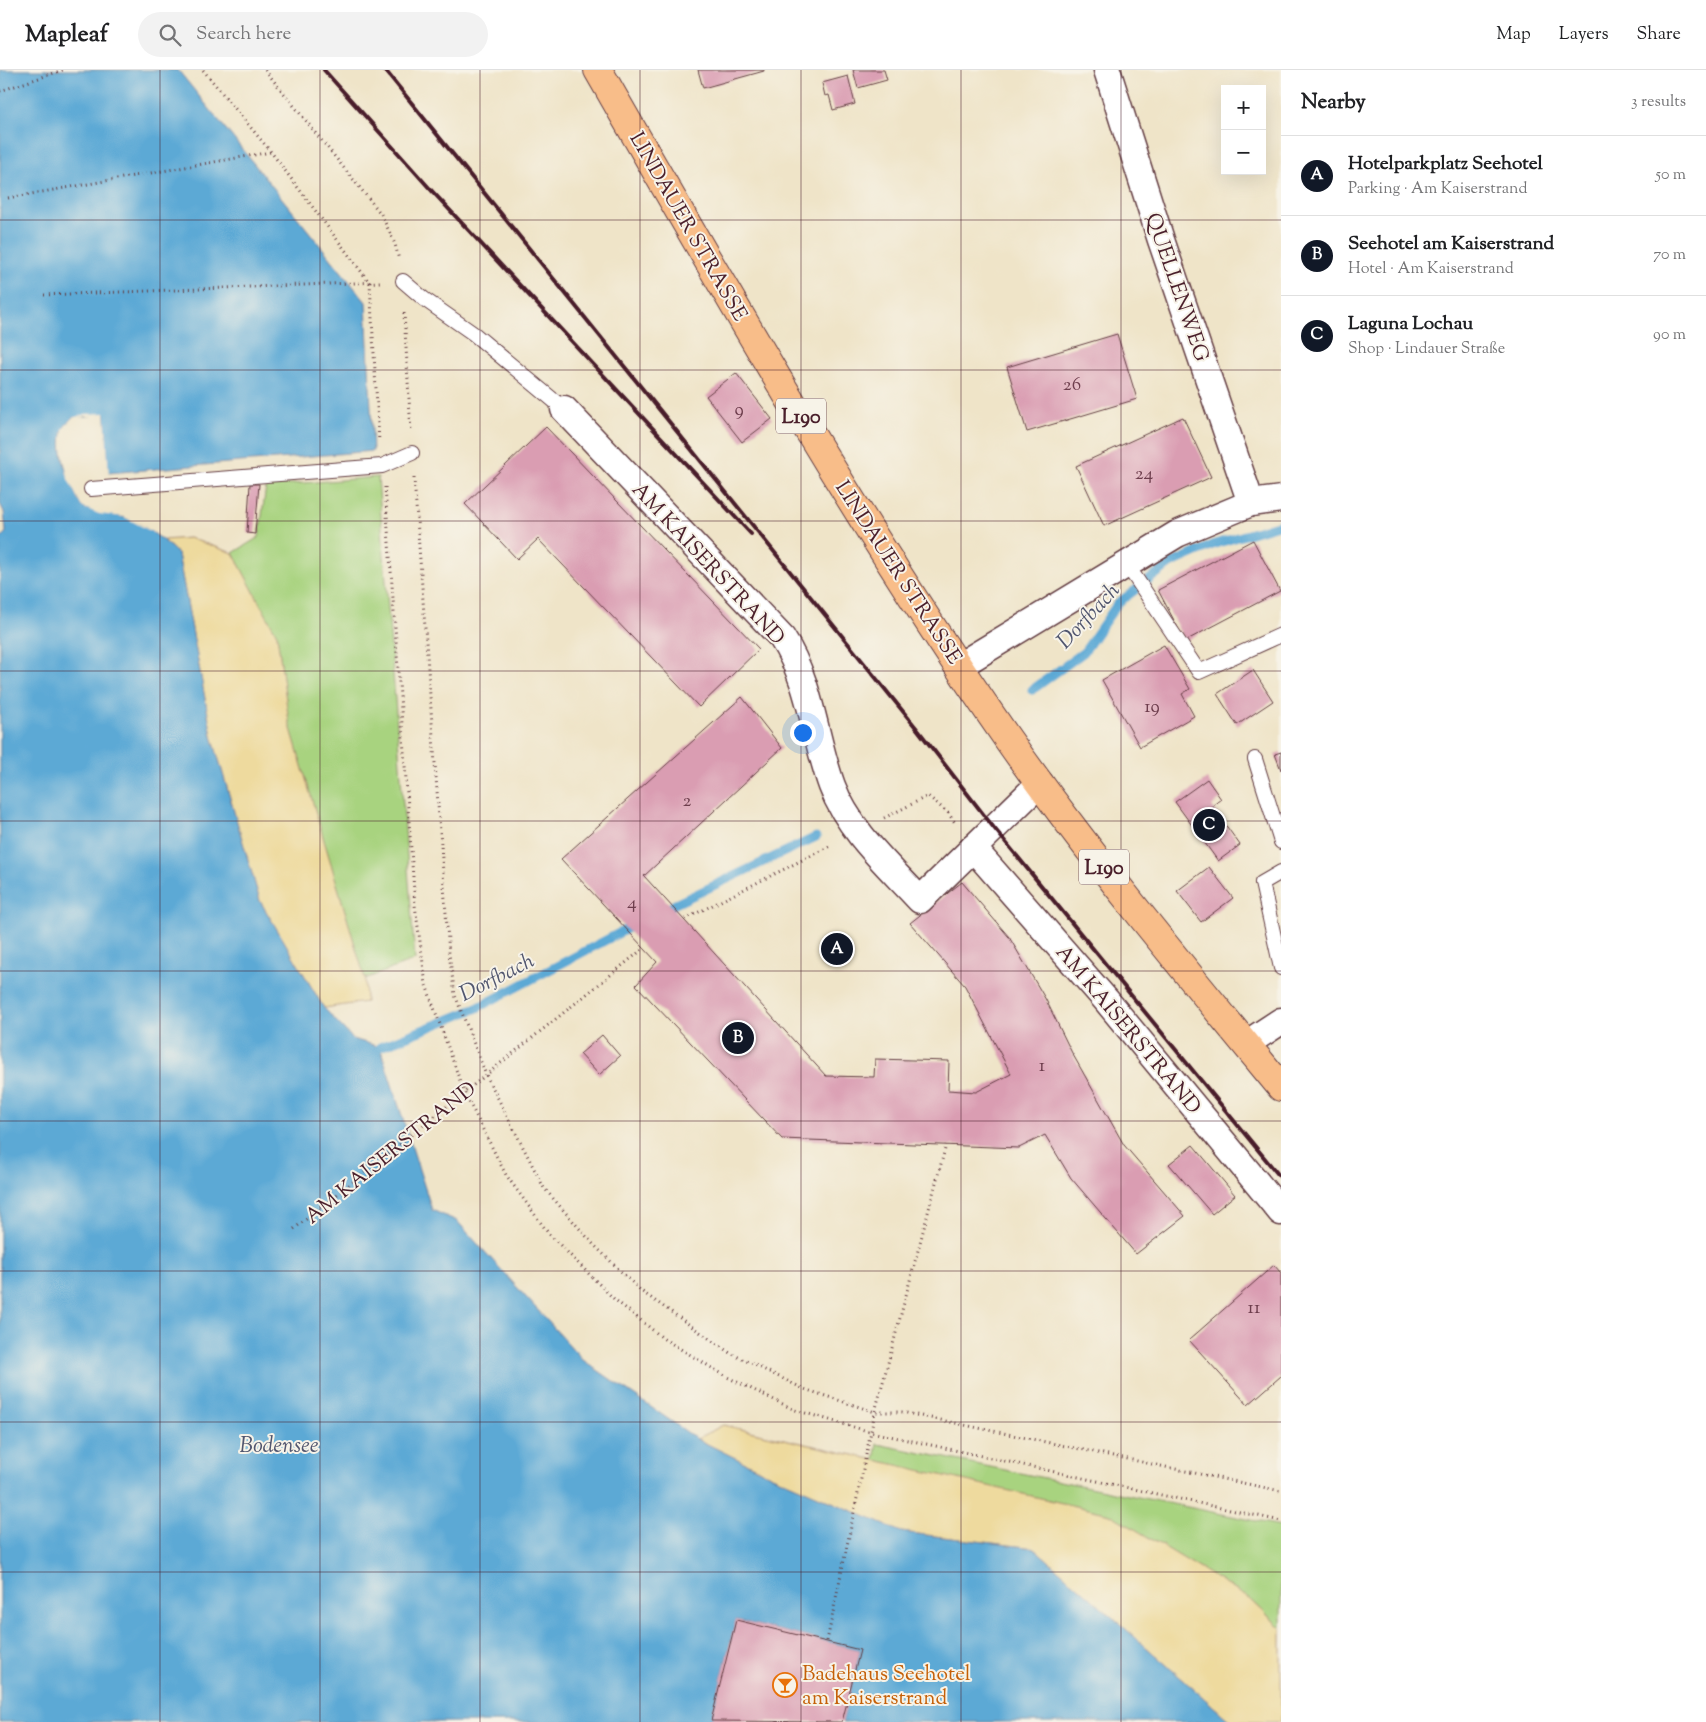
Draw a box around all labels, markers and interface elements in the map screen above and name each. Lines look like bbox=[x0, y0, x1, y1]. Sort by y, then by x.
search box bbox=[138, 12, 488, 57]
text: Mapleaf bbox=[25, 18, 108, 52]
icon: search bbox=[156, 21, 184, 49]
text: Search here bbox=[196, 21, 291, 48]
text: Map bbox=[1496, 22, 1531, 48]
text: Layers bbox=[1559, 22, 1609, 48]
text: Share bbox=[1637, 22, 1681, 48]
map controls bbox=[1221, 85, 1266, 175]
button: + bbox=[1221, 85, 1266, 130]
text: Nearby bbox=[1301, 88, 1366, 118]
text: 3 results bbox=[1631, 91, 1686, 114]
street label: LINDAUER STRASSE bbox=[621, 127, 754, 327]
button: − bbox=[1221, 130, 1266, 175]
text: Hotelparkplatz Seehotel bbox=[1348, 151, 1543, 178]
text: A bbox=[1311, 164, 1324, 187]
text: 50 m bbox=[1655, 164, 1686, 187]
text: Parking · Am Kaiserstrand bbox=[1348, 178, 1527, 201]
street label: QUELLENWEG bbox=[1137, 209, 1216, 366]
text: Seehotel am Kaiserstrand bbox=[1348, 231, 1554, 258]
text: B bbox=[1312, 244, 1322, 267]
text: 70 m bbox=[1653, 244, 1686, 267]
text: Hotel · Am Kaiserstrand bbox=[1348, 258, 1514, 281]
text: Laguna Lochau bbox=[1348, 311, 1473, 338]
text: C bbox=[1311, 324, 1323, 347]
text: 90 m bbox=[1653, 324, 1686, 347]
text: Shop · Lindauer Straße bbox=[1348, 338, 1505, 361]
house number: 26 bbox=[1063, 372, 1081, 399]
house number: 9 bbox=[734, 397, 744, 424]
road number: L190 bbox=[776, 398, 826, 434]
house number: 24 bbox=[1135, 461, 1154, 488]
street label: LINDAUER STRASSE bbox=[826, 475, 968, 671]
street label: AM KAISERSTRAND bbox=[624, 476, 791, 652]
water label: Dorfbach bbox=[1050, 576, 1129, 657]
house number: 19 bbox=[1144, 694, 1160, 721]
your location bbox=[790, 720, 816, 746]
house number: 2 bbox=[683, 788, 692, 815]
pin: C bbox=[1193, 806, 1225, 844]
road number: L190 bbox=[1079, 850, 1129, 884]
house number: 4 bbox=[627, 890, 637, 917]
pin: A bbox=[821, 930, 853, 968]
street label: AM KAISERSTRAND bbox=[1048, 939, 1207, 1121]
water label: Dorfbach bbox=[454, 946, 541, 1011]
pin: B bbox=[722, 1019, 754, 1057]
house number: 1 bbox=[1039, 1053, 1046, 1080]
street label: AM KAISERSTRAND bbox=[299, 1075, 483, 1232]
house number: 11 bbox=[1248, 1295, 1261, 1322]
water label: Bodensee bbox=[239, 1431, 319, 1463]
place label: Badehaus Seehotel am Kaiserstrand bbox=[802, 1660, 971, 1714]
bar icon: Badehaus Seehotel am Kaiserstrand bbox=[772, 1672, 798, 1698]

